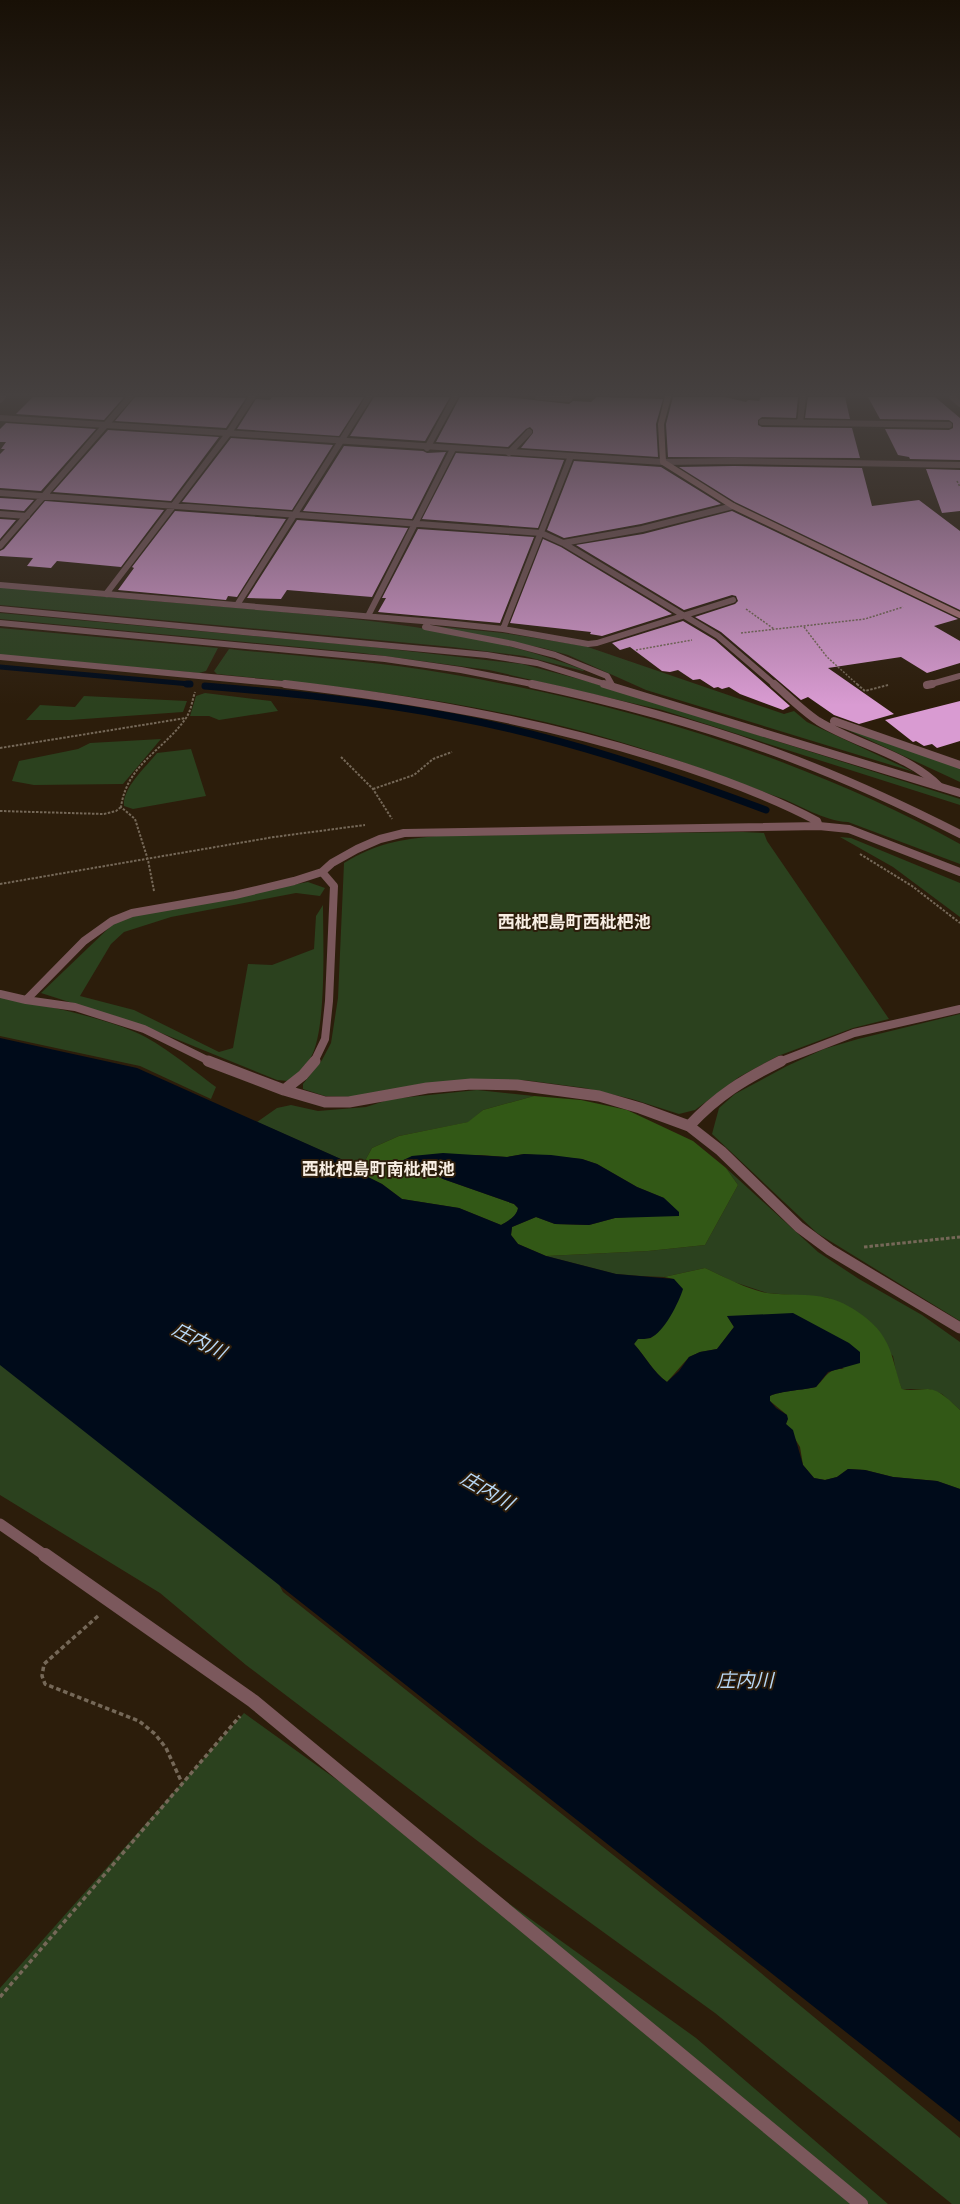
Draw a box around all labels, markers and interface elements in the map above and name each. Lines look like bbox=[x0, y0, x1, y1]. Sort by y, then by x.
district label: 西枇杷島町西枇杷池 bbox=[498, 912, 651, 933]
district label: 西枇杷島町南枇杷池 bbox=[302, 1159, 455, 1180]
water label: 庄内川 bbox=[168, 1317, 232, 1366]
water label: 庄内川 bbox=[456, 1466, 519, 1517]
water label: 庄内川 bbox=[716, 1669, 775, 1693]

